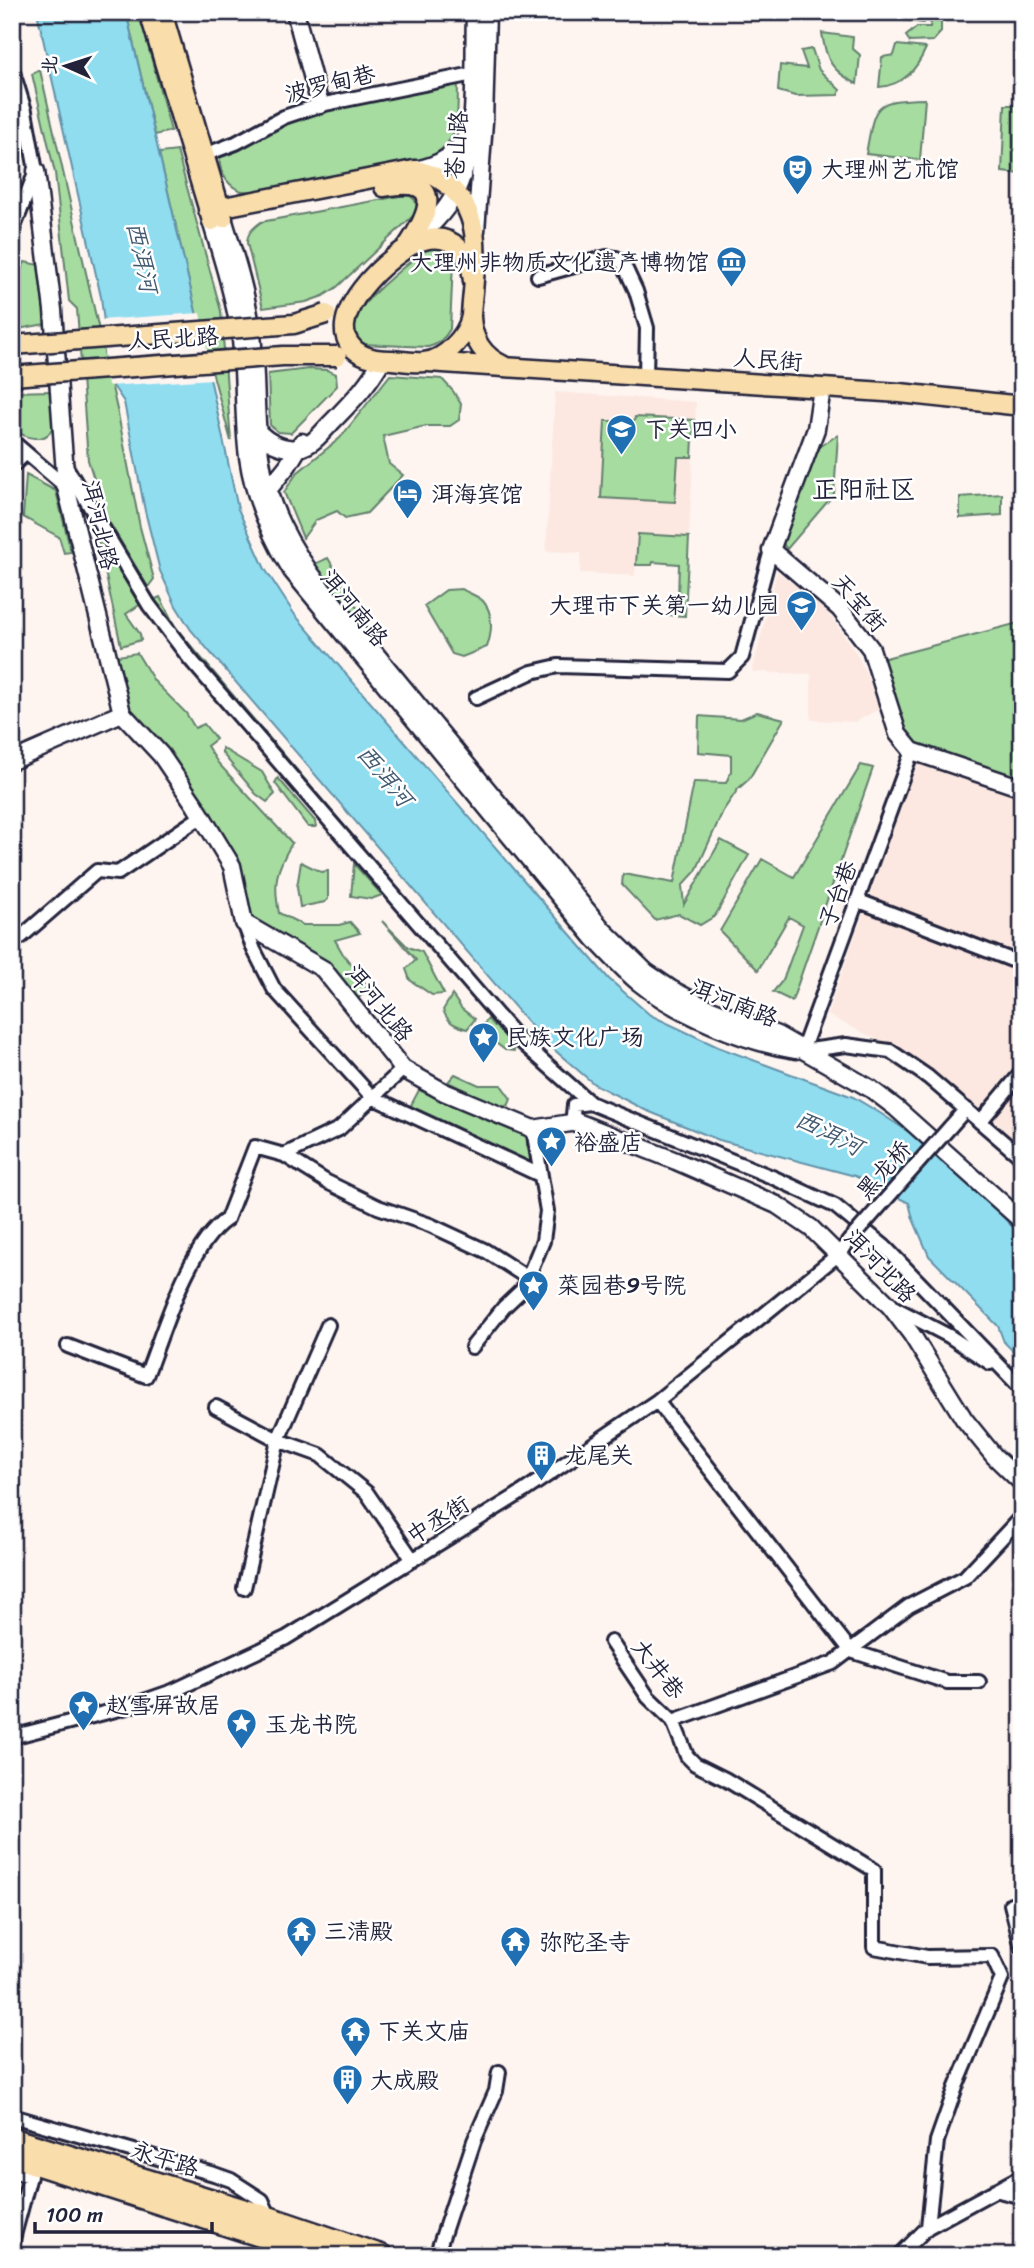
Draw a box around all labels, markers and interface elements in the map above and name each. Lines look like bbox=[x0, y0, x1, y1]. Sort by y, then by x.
north arrow bbox=[32, 32, 102, 102]
street label: 波罗甸巷 bbox=[280, 53, 381, 115]
text: 北 bbox=[33, 55, 66, 75]
street label: 苍山路 bbox=[434, 109, 480, 181]
place label: 大理州艺术馆 bbox=[821, 149, 959, 190]
theatre icon: 大理州艺术馆 bbox=[781, 152, 815, 196]
water label: 西洱河 bbox=[114, 217, 171, 300]
place label: 大理州非物质文化遗产博物馆 bbox=[410, 242, 709, 283]
museum icon: 大理州非物质文化遗产博物馆 bbox=[715, 245, 749, 289]
street label: 人民北路 bbox=[126, 315, 220, 363]
street label: 人民街 bbox=[732, 337, 804, 383]
place label: 下关四小 bbox=[645, 409, 737, 450]
school or university icon: 下关四小 bbox=[605, 412, 639, 456]
district label: 正阳社区 bbox=[812, 466, 916, 512]
place label: 洱海宾馆 bbox=[431, 474, 523, 515]
street label: 洱河北路 bbox=[70, 476, 130, 574]
hotel icon: 洱海宾馆 bbox=[391, 477, 425, 521]
street label: 洱河南路 bbox=[309, 559, 399, 657]
street label: 天宝街 bbox=[821, 564, 897, 642]
place label: 大理市下关第一幼儿园 bbox=[549, 585, 779, 626]
school or university icon: 大理市下关第一幼儿园 bbox=[785, 588, 819, 632]
water label: 西洱河 bbox=[346, 735, 427, 820]
street label: 子台巷 bbox=[807, 854, 869, 933]
street label: 洱河北路 bbox=[334, 954, 424, 1052]
street label: 洱河南路 bbox=[684, 967, 784, 1039]
place label: 民族文化广场 bbox=[506, 1017, 644, 1058]
place icon: 民族文化广场 bbox=[466, 1020, 500, 1064]
water label: 西洱河 bbox=[787, 1098, 874, 1169]
place label: 裕盛店 bbox=[574, 1122, 643, 1163]
place icon: 裕盛店 bbox=[534, 1125, 568, 1169]
street label: 黑龙桥 bbox=[846, 1131, 922, 1209]
street label: 洱河北路 bbox=[833, 1219, 927, 1313]
place label: 菜园巷9号院 bbox=[557, 1265, 686, 1306]
place icon: 菜园巷9号院 bbox=[517, 1268, 551, 1312]
place label: 龙尾关 bbox=[564, 1435, 633, 1476]
building icon: 龙尾关 bbox=[524, 1438, 558, 1482]
street label: 中丞街 bbox=[398, 1484, 478, 1556]
street label: 大井巷 bbox=[621, 1629, 696, 1710]
place label: 赵雪屏故居 bbox=[106, 1685, 221, 1726]
place icon: 赵雪屏故居 bbox=[66, 1688, 100, 1732]
place label: 玉龙书院 bbox=[265, 1704, 357, 1745]
place icon: 玉龙书院 bbox=[225, 1707, 259, 1751]
place label: 三清殿 bbox=[324, 1911, 393, 1952]
temple icon: 三清殿 bbox=[284, 1914, 318, 1958]
place label: 弥陀圣寺 bbox=[539, 1922, 631, 1963]
temple icon: 弥陀圣寺 bbox=[499, 1925, 533, 1969]
place label: 下关文庙 bbox=[378, 2011, 470, 2052]
temple icon: 下关文庙 bbox=[338, 2014, 372, 2058]
place label: 大成殿 bbox=[370, 2060, 439, 2101]
building icon: 大成殿 bbox=[330, 2063, 364, 2107]
street label: 永平路 bbox=[126, 2129, 204, 2189]
scale bar bbox=[35, 2191, 212, 2235]
text: 100 m bbox=[46, 2196, 103, 2234]

